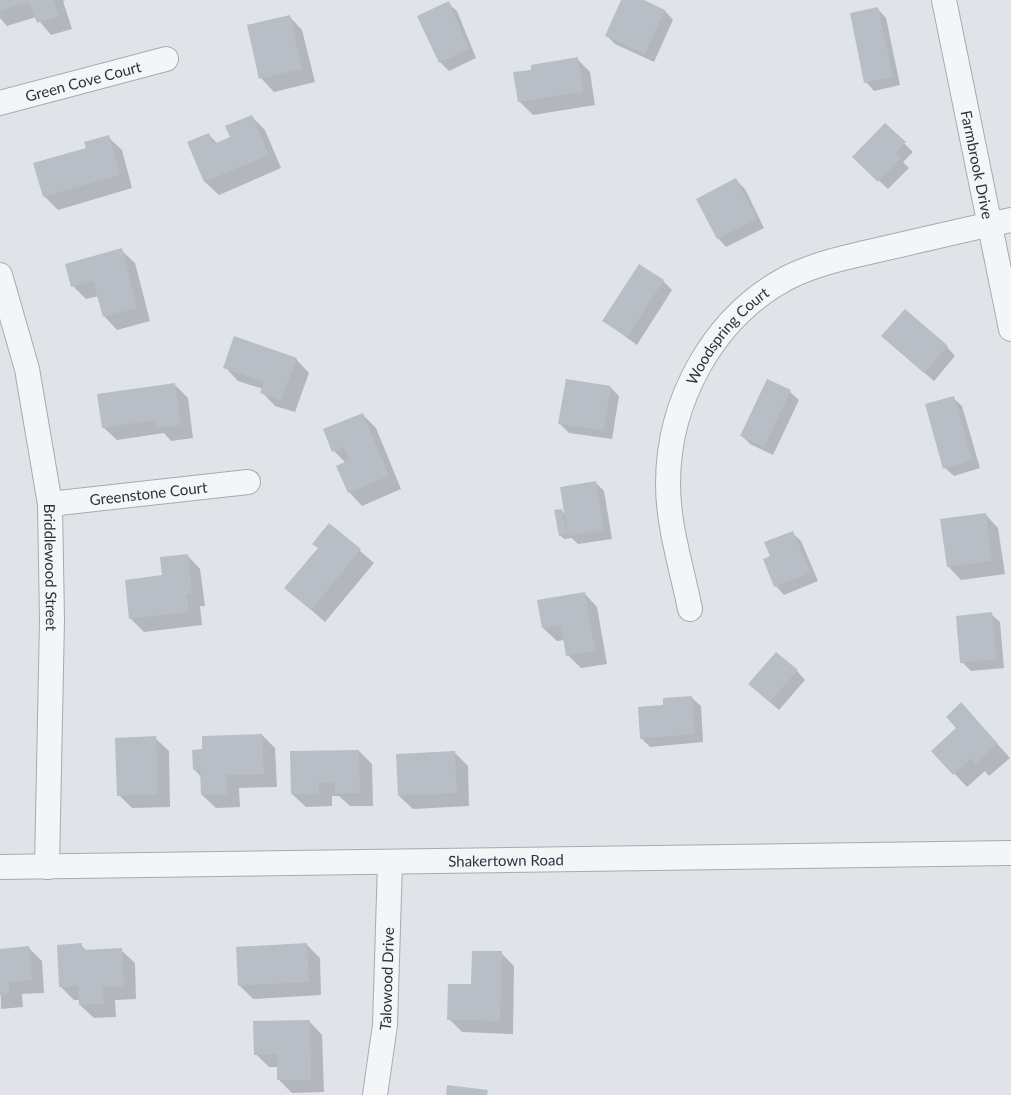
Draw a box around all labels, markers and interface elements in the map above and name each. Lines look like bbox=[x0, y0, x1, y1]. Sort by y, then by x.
street label: Green Cove Court bbox=[23, 57, 144, 105]
street label: Farmbrook Drive bbox=[958, 109, 997, 221]
street label: Woodspring Court bbox=[682, 283, 772, 387]
street label: Greenstone Court bbox=[89, 478, 209, 509]
street label: Briddlewood Street bbox=[41, 503, 61, 632]
street label: Shakertown Road bbox=[448, 850, 564, 870]
street label: Talowood Drive bbox=[375, 927, 397, 1032]

